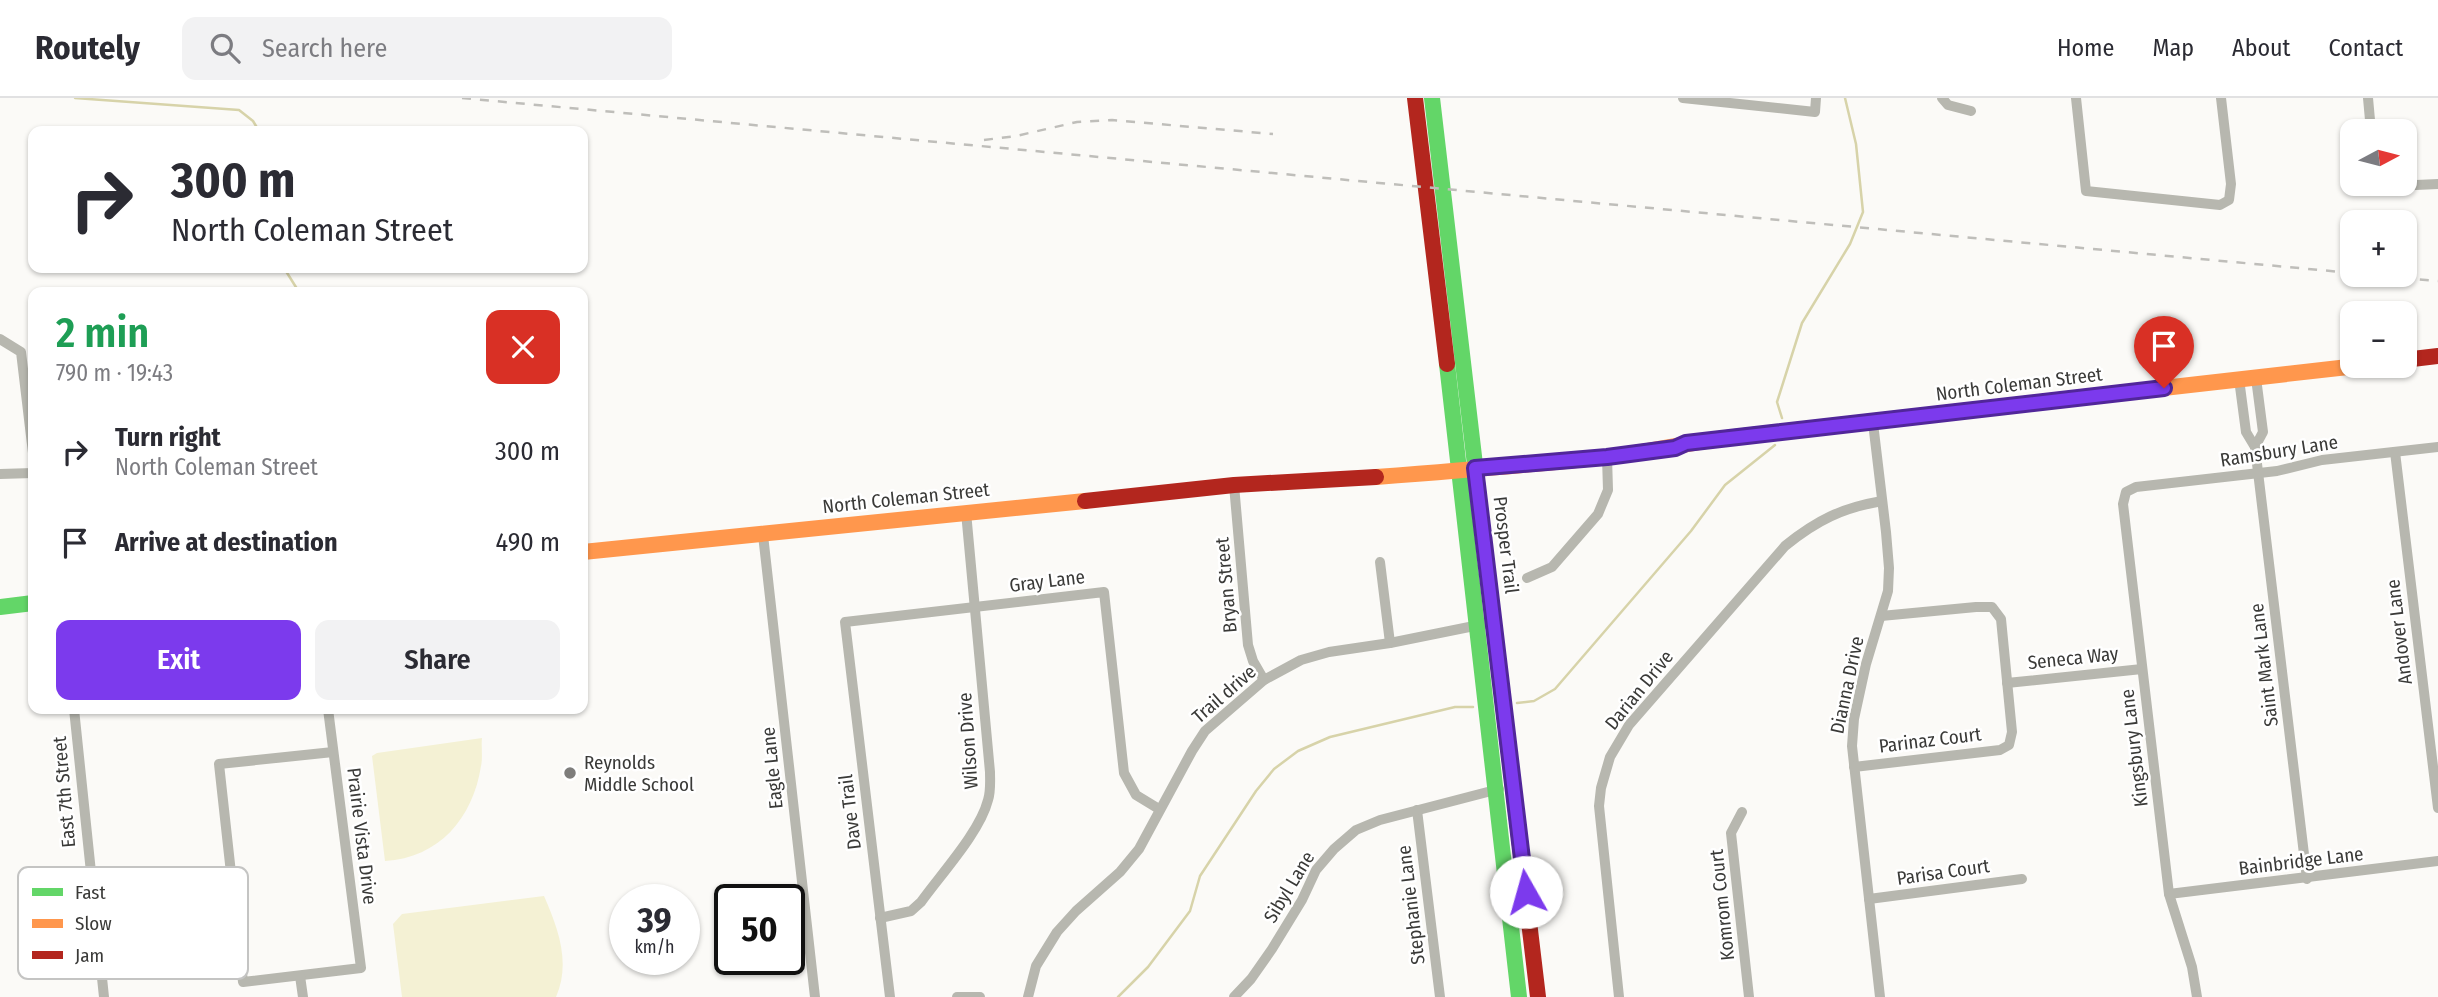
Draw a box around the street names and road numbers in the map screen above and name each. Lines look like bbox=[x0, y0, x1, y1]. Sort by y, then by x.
street label: North Coleman Street bbox=[1934, 362, 2104, 406]
street label: Ramsbury Lane bbox=[2219, 430, 2339, 472]
street label: North Coleman Street bbox=[821, 478, 991, 518]
street label: Prosper Trail bbox=[1489, 495, 1523, 595]
street label: Bryan Street bbox=[1210, 536, 1242, 634]
street label: Gray Lane bbox=[1008, 565, 1086, 597]
street label: Andover Lane bbox=[2381, 578, 2417, 686]
street label: Saint Mark Lane bbox=[2245, 602, 2283, 728]
street label: Dianna Drive bbox=[1825, 634, 1869, 736]
street label: Seneca Way bbox=[2027, 642, 2120, 674]
street label: Darian Drive bbox=[1600, 646, 1678, 734]
street label: Trail drive bbox=[1187, 660, 1261, 728]
street label: Kingsbury Lane bbox=[2115, 688, 2153, 808]
street label: Wilson Drive bbox=[953, 692, 983, 790]
street label: Parinaz Court bbox=[1877, 722, 1983, 758]
street label: Eagle Lane bbox=[756, 726, 788, 810]
street label: East 7th Street bbox=[48, 735, 80, 849]
street label: Prairie Vista Drive bbox=[342, 766, 382, 906]
street label: Dave Trail bbox=[834, 773, 866, 851]
street label: Bainbridge Lane bbox=[2237, 842, 2365, 880]
street label: Stephanie Lane bbox=[1392, 844, 1430, 966]
street label: Sibyl Lane bbox=[1259, 847, 1319, 927]
street label: Komrom Court bbox=[1705, 848, 1739, 962]
street label: Parisa Court bbox=[1895, 854, 1992, 890]

